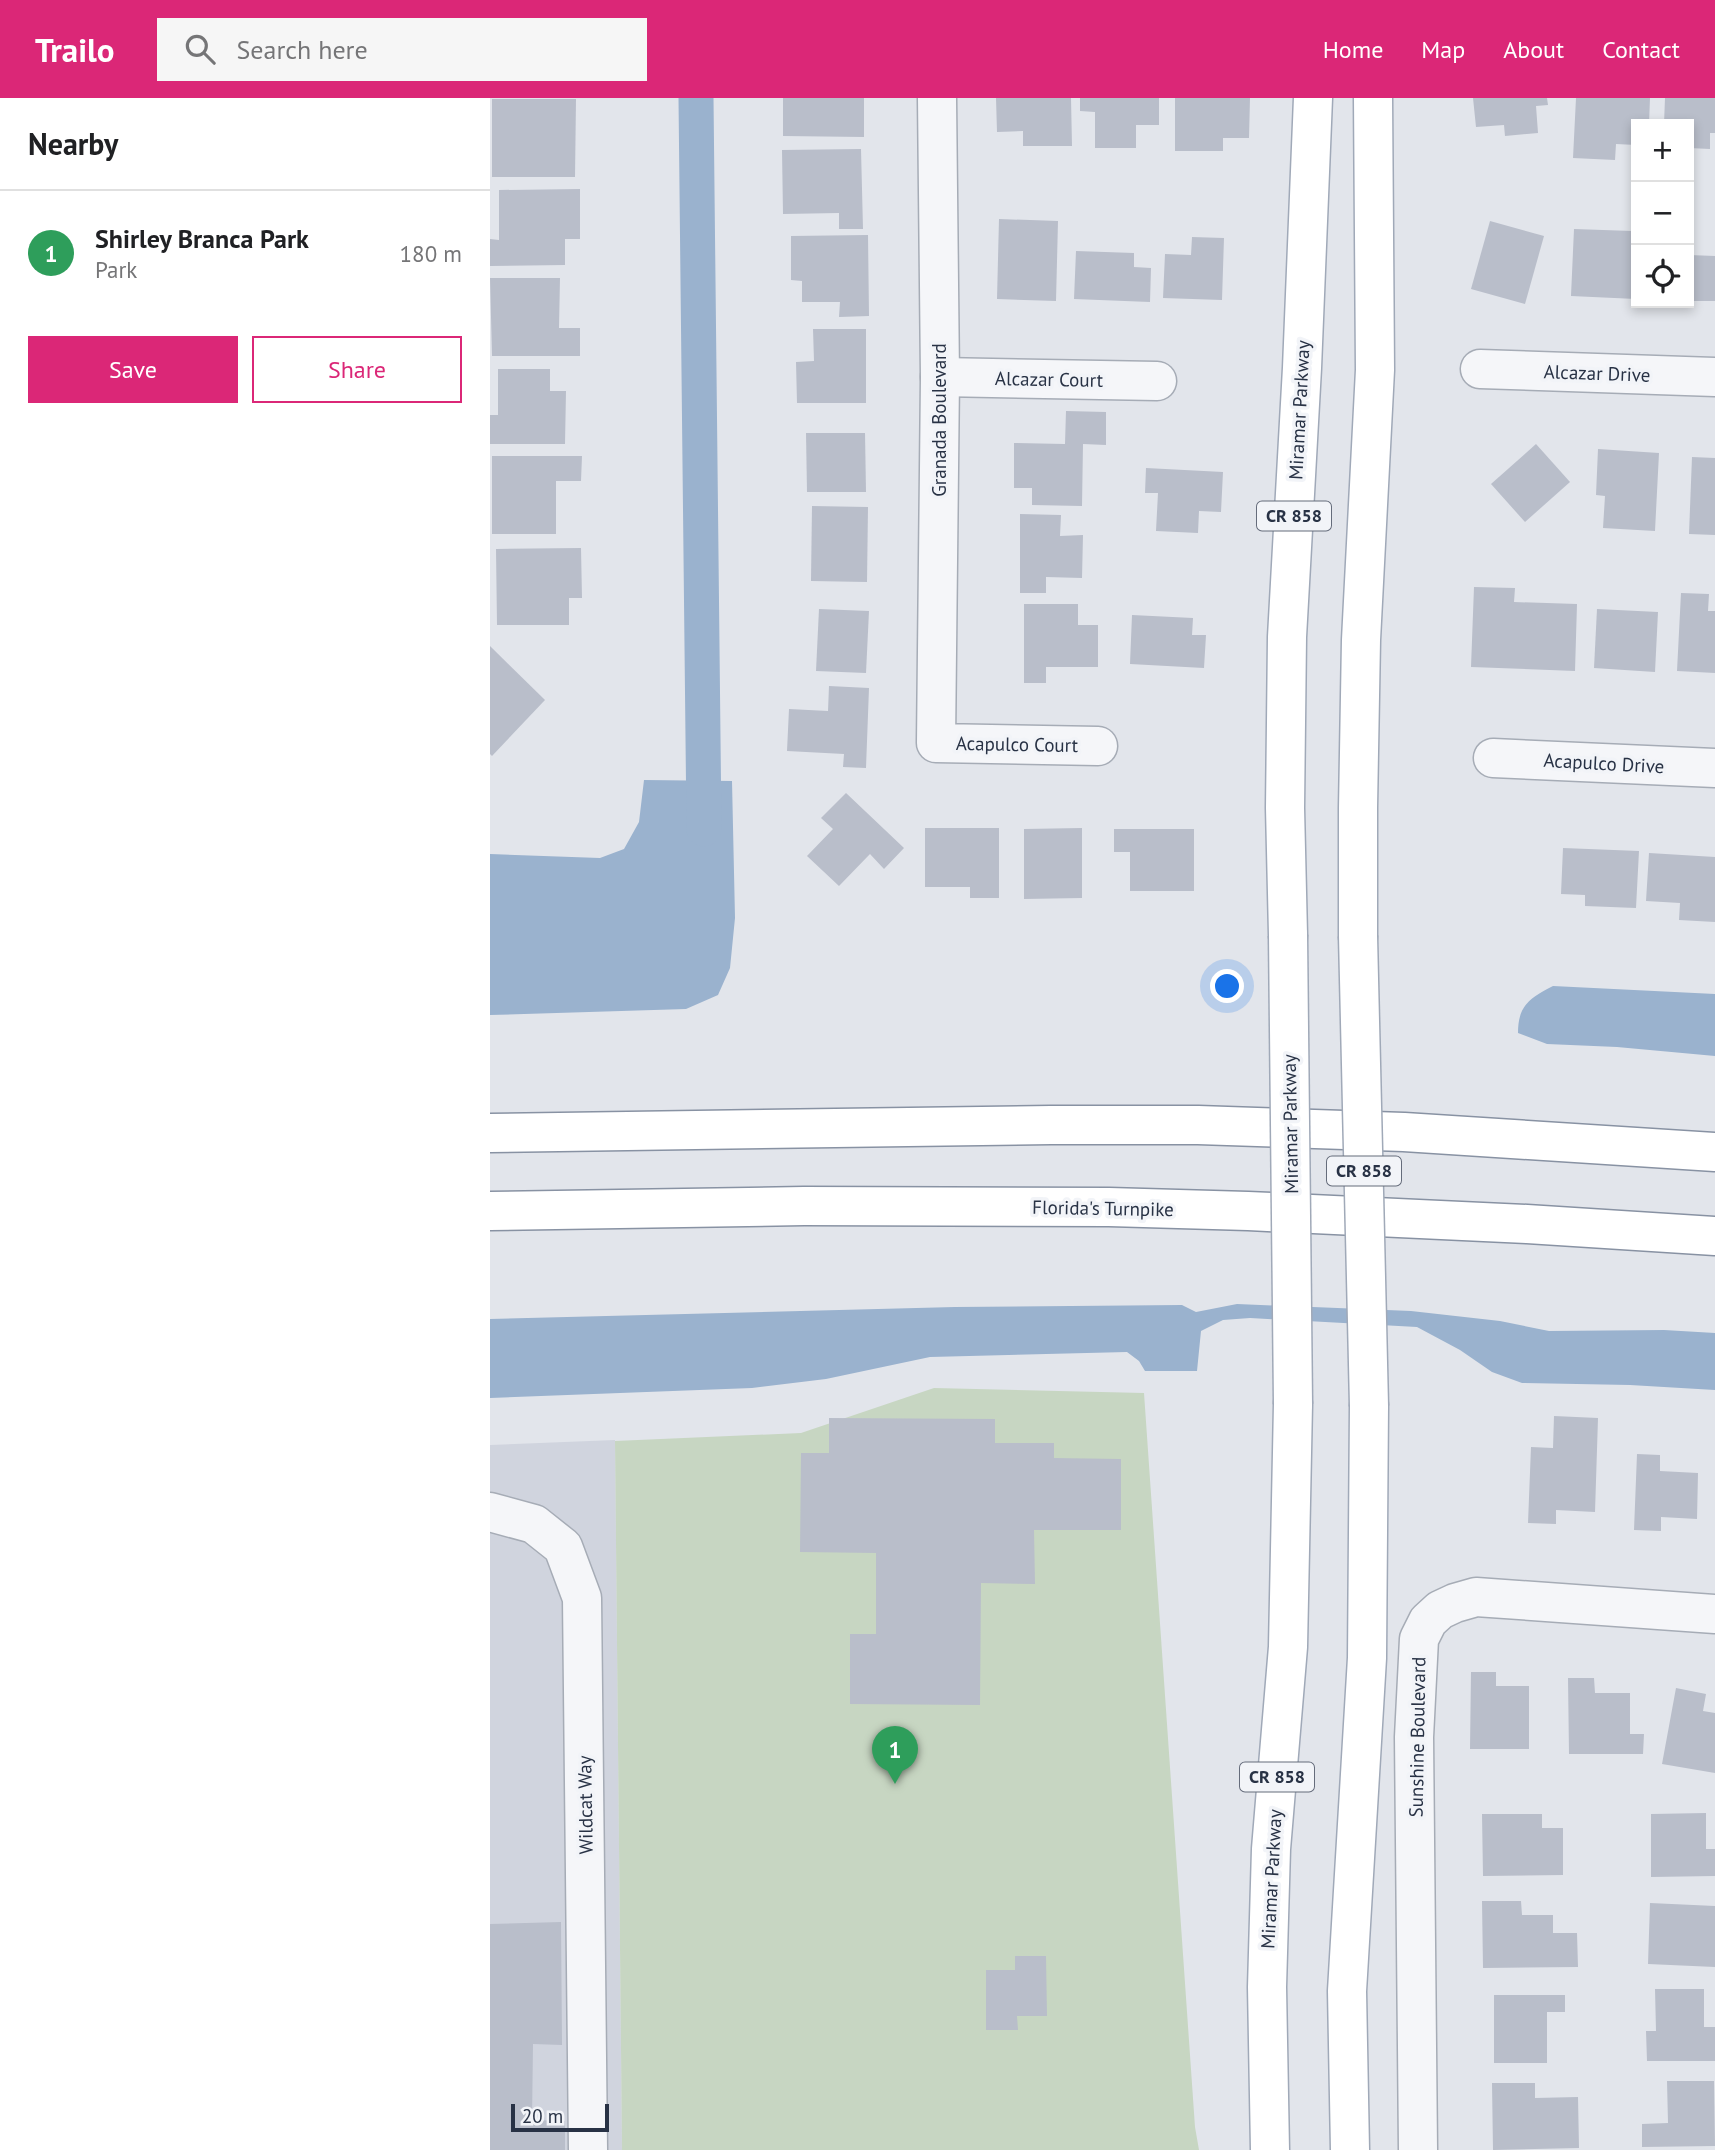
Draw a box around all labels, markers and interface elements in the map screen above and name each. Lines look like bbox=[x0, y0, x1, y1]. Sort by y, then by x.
search box bbox=[157, 18, 647, 81]
text: Trailo bbox=[35, 28, 115, 71]
icon: search bbox=[181, 30, 219, 68]
text: Search here bbox=[237, 33, 368, 66]
text: Home bbox=[1323, 34, 1383, 65]
text: Map bbox=[1421, 34, 1465, 65]
text: About bbox=[1503, 34, 1564, 65]
text: Contact bbox=[1602, 34, 1680, 65]
map controls bbox=[1631, 119, 1694, 308]
button: + bbox=[1631, 119, 1694, 182]
text: Nearby bbox=[28, 124, 118, 163]
button: − bbox=[1631, 182, 1694, 245]
text: Shirley Branca Park bbox=[95, 222, 309, 255]
text: 1 bbox=[44, 239, 58, 268]
text: 180 m bbox=[400, 239, 462, 268]
button: locate bbox=[1631, 245, 1694, 308]
text: Park bbox=[95, 255, 137, 284]
button: Save bbox=[28, 336, 238, 403]
button: Share bbox=[252, 336, 462, 403]
street label: Miramar Parkway bbox=[1283, 340, 1315, 480]
street label: Granada Boulevard bbox=[927, 343, 951, 497]
street label: Alcazar Drive bbox=[1543, 359, 1651, 387]
street label: Alcazar Court bbox=[995, 366, 1104, 392]
road number: CR 858 bbox=[1257, 502, 1331, 530]
street label: Acapulco Court bbox=[956, 731, 1079, 757]
street label: Acapulco Drive bbox=[1543, 748, 1665, 778]
your location bbox=[1210, 969, 1244, 1003]
street label: Miramar Parkway bbox=[1277, 1054, 1303, 1194]
road number: CR 858 bbox=[1327, 1156, 1401, 1186]
street label: Florida's Turnpike bbox=[1032, 1195, 1174, 1221]
street label: Sunshine Boulevard bbox=[1404, 1656, 1430, 1818]
pin: 1 bbox=[872, 1726, 918, 1784]
street label: Wildcat Way bbox=[572, 1755, 598, 1855]
road number: CR 858 bbox=[1240, 1762, 1314, 1792]
street label: Miramar Parkway bbox=[1255, 1809, 1287, 1949]
scale bar bbox=[511, 2101, 609, 2133]
text: 20 m bbox=[522, 2104, 563, 2128]

